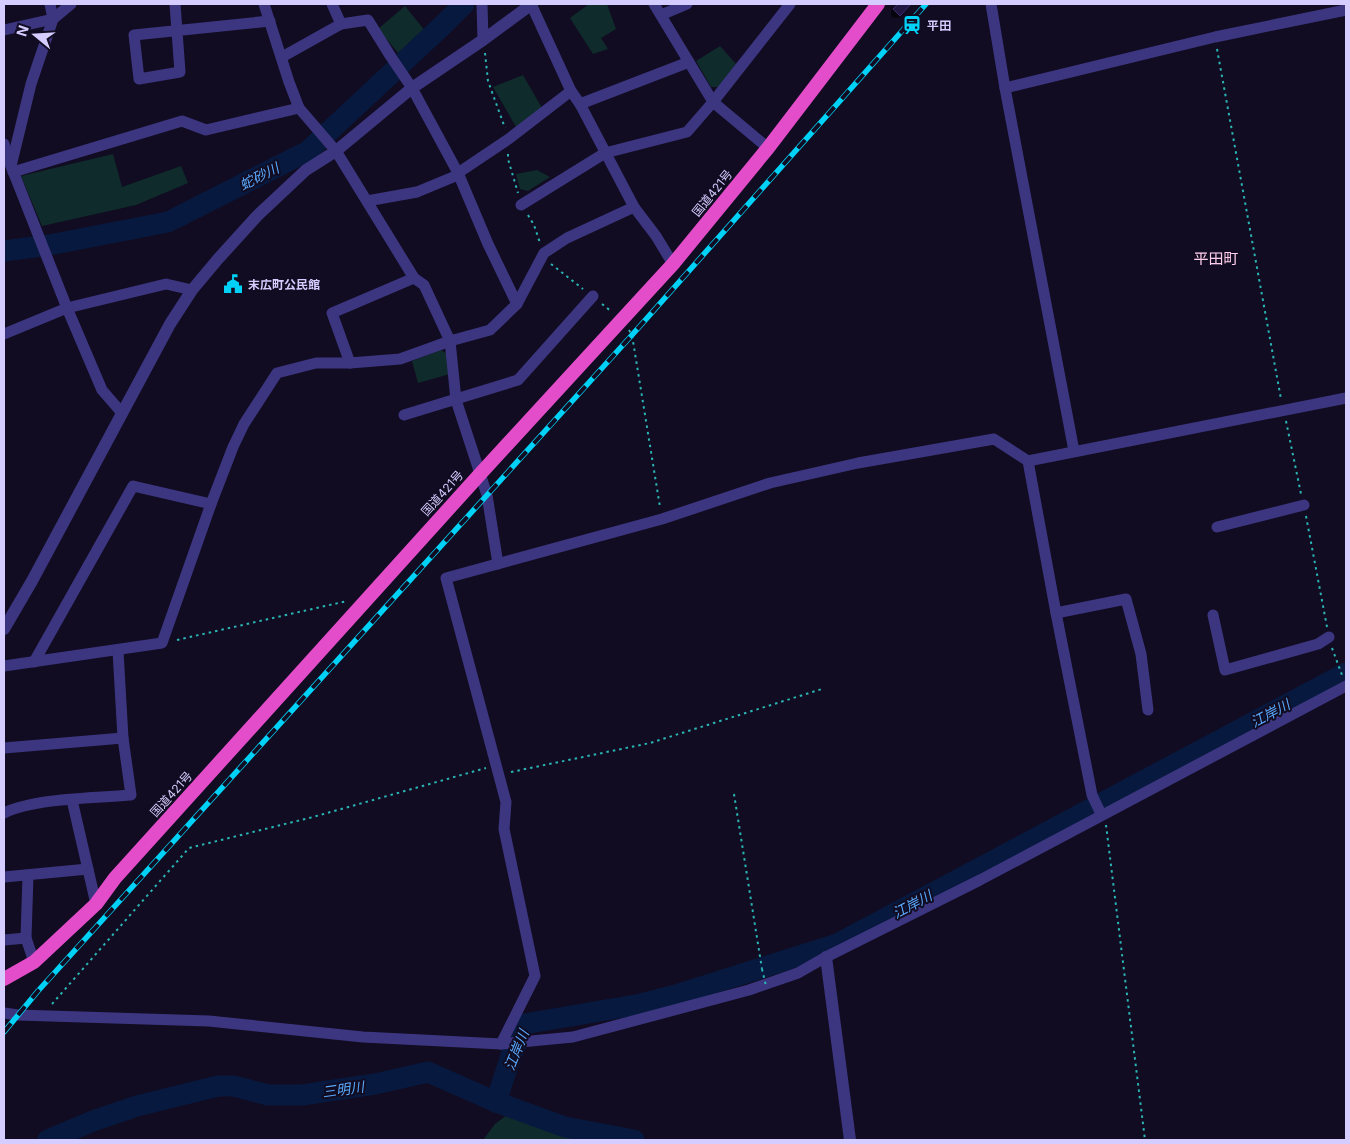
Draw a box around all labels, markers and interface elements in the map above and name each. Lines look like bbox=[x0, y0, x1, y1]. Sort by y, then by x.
north arrow bbox=[10, 10, 60, 60]
station icon: 平田 bbox=[901, 14, 923, 36]
place label: 平田 bbox=[927, 18, 951, 33]
text: N bbox=[12, 23, 32, 39]
water label: 蛇砂川 bbox=[236, 158, 283, 193]
street label: 国道421号 bbox=[689, 167, 735, 219]
district label: 平田町 bbox=[1193, 249, 1239, 268]
public building icon: 末広町公民館 bbox=[222, 273, 244, 295]
place label: 末広町公民館 bbox=[248, 277, 320, 292]
street label: 国道421号 bbox=[418, 467, 466, 519]
water label: 江岸川 bbox=[1247, 695, 1294, 730]
street label: 国道421号 bbox=[147, 768, 195, 820]
water label: 江岸川 bbox=[889, 886, 936, 921]
water label: 江岸川 bbox=[500, 1025, 532, 1073]
water label: 三明川 bbox=[321, 1077, 367, 1100]

